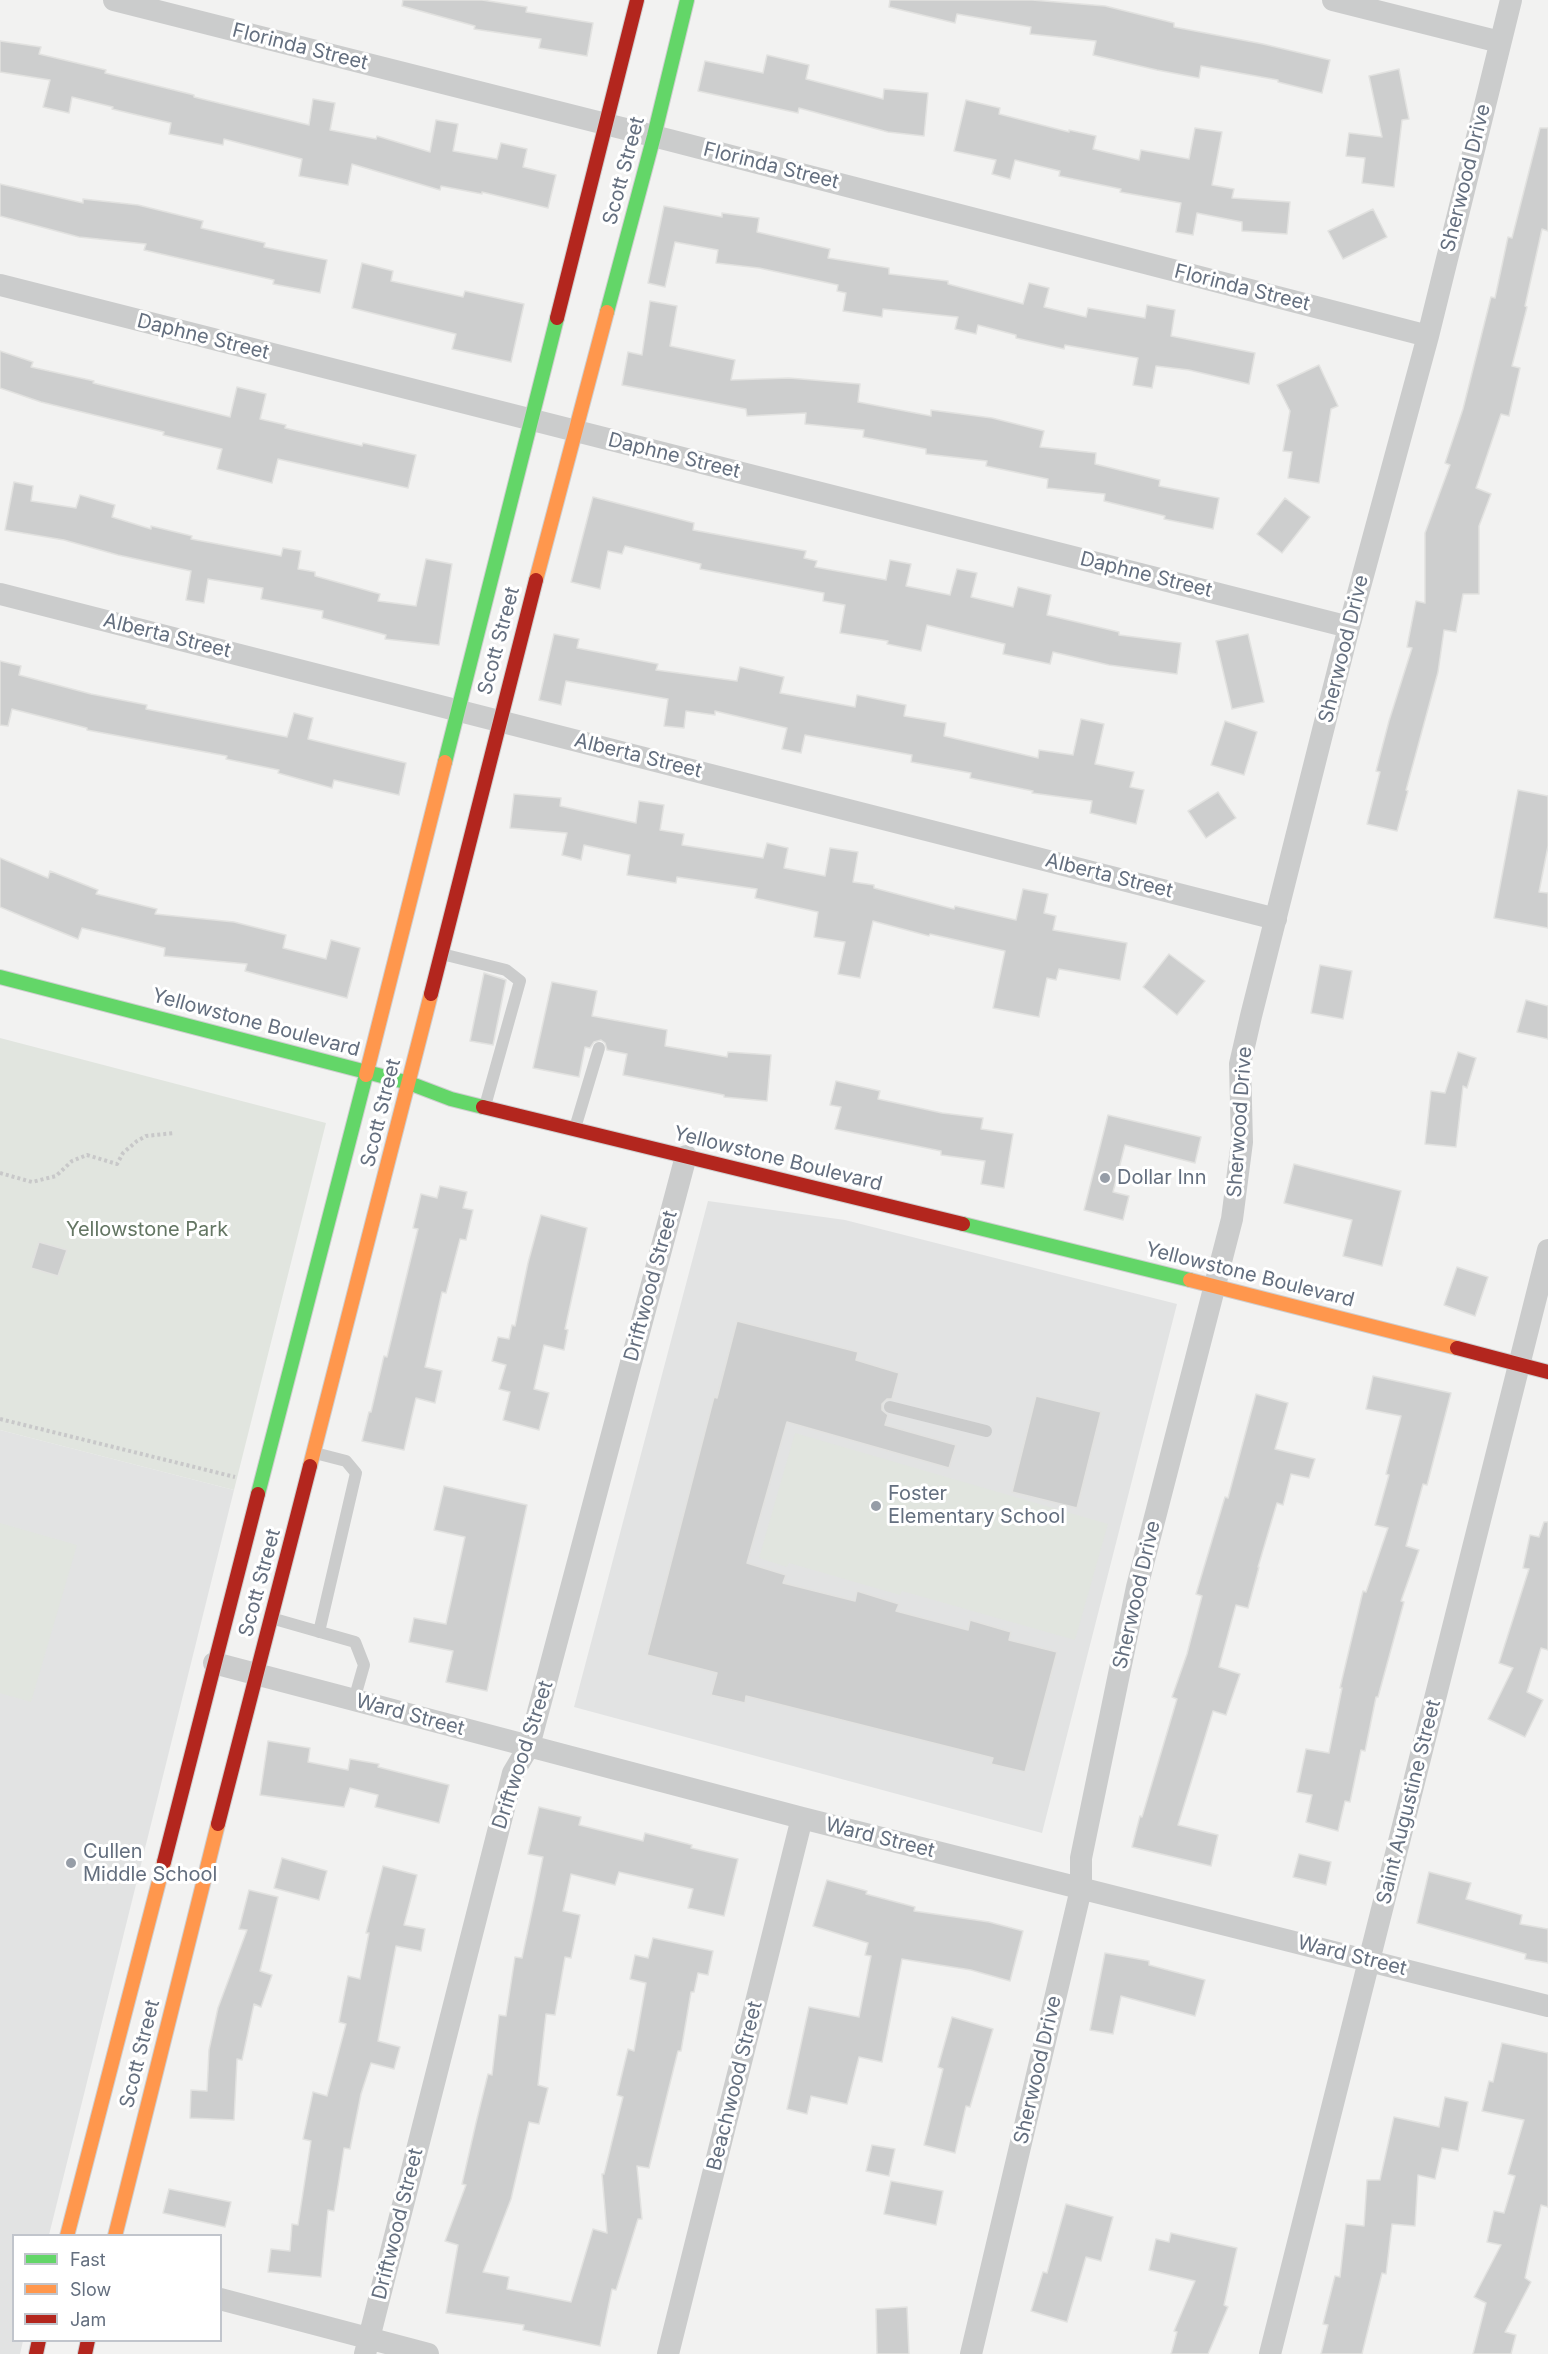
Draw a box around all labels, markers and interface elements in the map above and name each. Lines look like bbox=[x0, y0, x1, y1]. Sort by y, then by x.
street label: Florinda Street bbox=[230, 19, 370, 75]
street label: Sherwood Drive bbox=[1436, 102, 1496, 254]
street label: Scott Street bbox=[598, 114, 650, 228]
street label: Florinda Street bbox=[701, 138, 841, 194]
street label: Florinda Street bbox=[1172, 260, 1312, 316]
street label: Daphne Street bbox=[134, 309, 272, 365]
street label: Daphne Street bbox=[605, 428, 743, 484]
street label: Daphne Street bbox=[1077, 547, 1215, 603]
street label: Sherwood Drive bbox=[1314, 573, 1374, 725]
street label: Scott Street bbox=[473, 584, 525, 698]
street label: Alberta Street bbox=[101, 609, 233, 663]
street label: Alberta Street bbox=[572, 729, 704, 783]
street label: Alberta Street bbox=[1043, 849, 1175, 903]
street label: Yellowstone Boulevard bbox=[149, 984, 363, 1062]
street label: Sherwood Drive bbox=[1223, 1046, 1257, 1198]
street label: Scott Street bbox=[356, 1056, 406, 1170]
street label: Yellowstone Boulevard bbox=[671, 1121, 885, 1197]
place label: Dollar Inn bbox=[1117, 1166, 1207, 1190]
marker: Dollar Inn bbox=[1098, 1171, 1112, 1185]
street label: Driftwood Street bbox=[619, 1208, 683, 1364]
park label: Yellowstone Park bbox=[66, 1218, 228, 1242]
street label: Yellowstone Boulevard bbox=[1143, 1237, 1357, 1313]
place label: Foster Elementary School bbox=[888, 1482, 1065, 1529]
marker: Foster Elementary School bbox=[869, 1499, 883, 1513]
street label: Sherwood Drive bbox=[1108, 1518, 1166, 1672]
street label: Scott Street bbox=[234, 1526, 286, 1640]
street label: Driftwood Street bbox=[488, 1678, 558, 1832]
street label: Ward Street bbox=[353, 1689, 467, 1741]
street label: Saint Augustine Street bbox=[1372, 1697, 1446, 1907]
street label: Ward Street bbox=[823, 1813, 937, 1863]
place label: Cullen Middle School bbox=[83, 1840, 217, 1887]
marker: Cullen Middle School bbox=[64, 1856, 78, 1870]
street label: Ward Street bbox=[1295, 1931, 1409, 1981]
street label: Sherwood Drive bbox=[1009, 1993, 1067, 2147]
street label: Scott Street bbox=[115, 1997, 165, 2111]
street label: Beachwood Street bbox=[702, 1999, 768, 2173]
street label: Driftwood Street bbox=[368, 2146, 428, 2302]
legend bbox=[12, 2234, 222, 2342]
text: Fast bbox=[70, 2249, 106, 2270]
text: Slow bbox=[70, 2279, 111, 2300]
text: Jam bbox=[70, 2309, 106, 2330]

